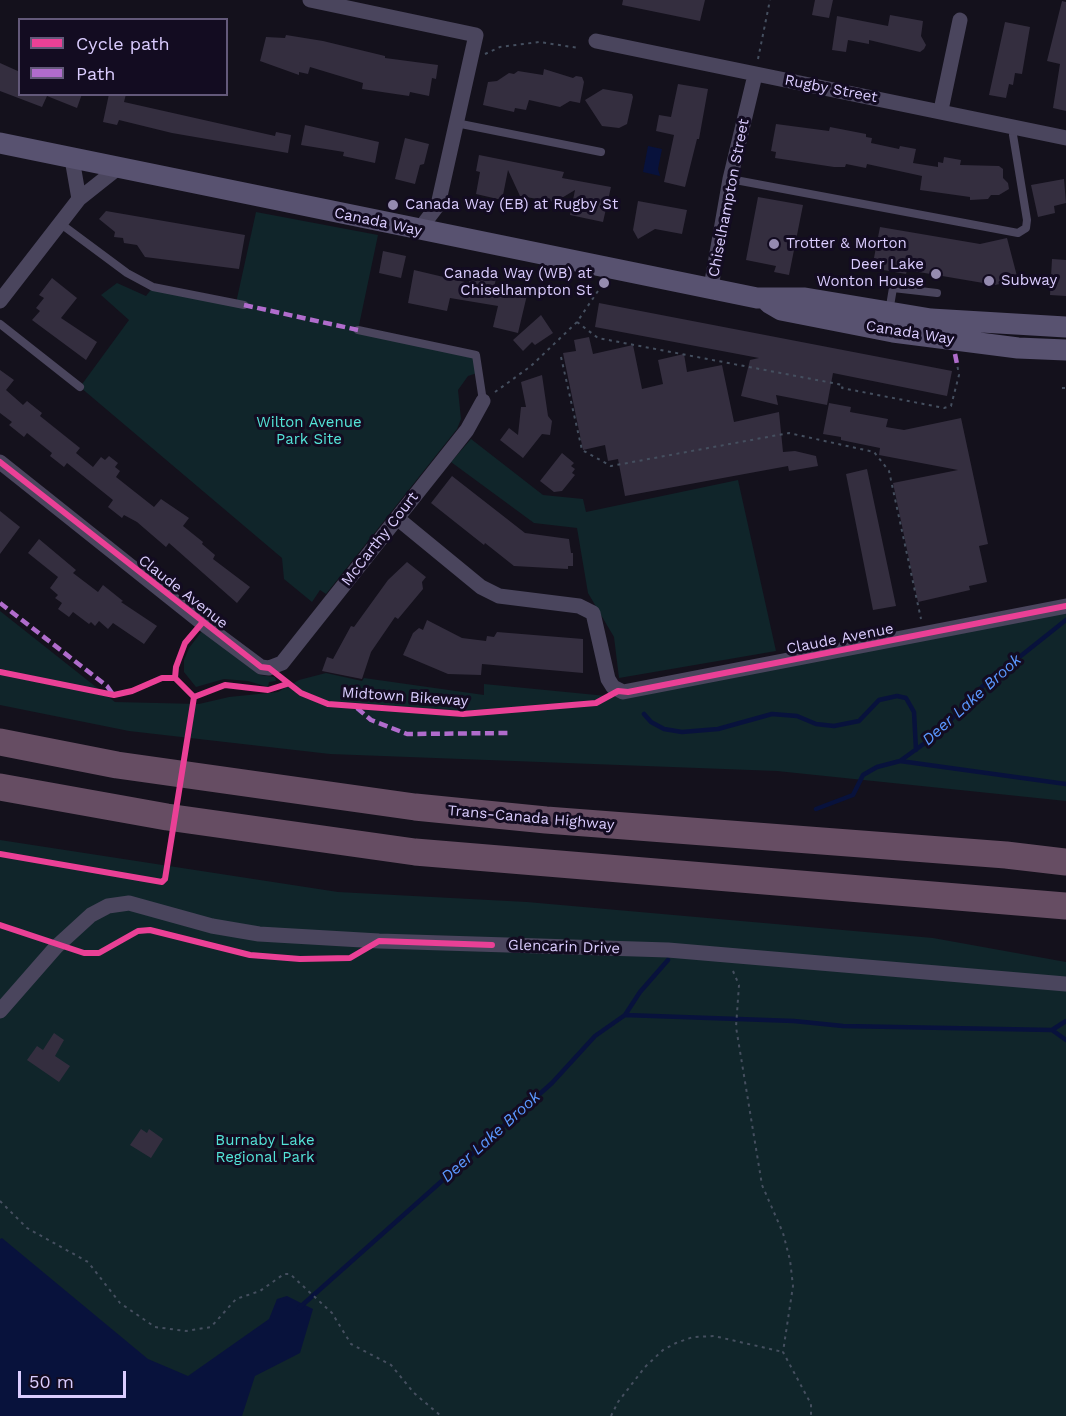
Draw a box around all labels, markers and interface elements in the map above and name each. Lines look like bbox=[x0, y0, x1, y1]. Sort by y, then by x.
legend bbox=[18, 18, 228, 96]
text: Cycle path bbox=[76, 33, 170, 54]
text: Path bbox=[76, 63, 116, 84]
street label: Rugby Street bbox=[783, 71, 879, 107]
street label: Chiselhampton Street bbox=[705, 117, 753, 279]
place label: Canada Way (EB) at Rugby St bbox=[405, 196, 618, 214]
marker: Canada Way (EB) at Rugby St bbox=[386, 198, 400, 212]
street label: Canada Way bbox=[333, 204, 423, 240]
place label: Trotter & Morton bbox=[786, 235, 907, 253]
marker: Trotter & Morton bbox=[767, 237, 781, 251]
place label: Deer Lake Wonton House bbox=[817, 256, 924, 291]
place label: Canada Way (WB) at Chiselhampton St bbox=[444, 265, 592, 300]
marker: Deer Lake Wonton House bbox=[929, 267, 943, 281]
place label: Subway bbox=[1001, 272, 1057, 290]
marker: Subway bbox=[982, 274, 996, 288]
marker: Canada Way (WB) at Chiselhampton St bbox=[597, 276, 611, 290]
street label: Canada Way bbox=[865, 317, 955, 349]
park label: Wilton Avenue Park Site bbox=[256, 414, 362, 449]
street label: McCarthy Court bbox=[338, 488, 422, 590]
street label: Claude Avenue bbox=[135, 551, 231, 633]
street label: Claude Avenue bbox=[785, 620, 895, 658]
water label: Deer Lake Brook bbox=[918, 650, 1026, 750]
street label: Midtown Bikeway bbox=[341, 684, 469, 710]
street label: Trans-Canada Highway bbox=[447, 802, 615, 834]
street label: Glencarin Drive bbox=[508, 936, 620, 958]
water label: Deer Lake Brook bbox=[437, 1087, 545, 1187]
park label: Burnaby Lake Regional Park bbox=[215, 1132, 315, 1167]
scale bar bbox=[21, 1359, 129, 1397]
text: 50 m bbox=[29, 1371, 74, 1392]

